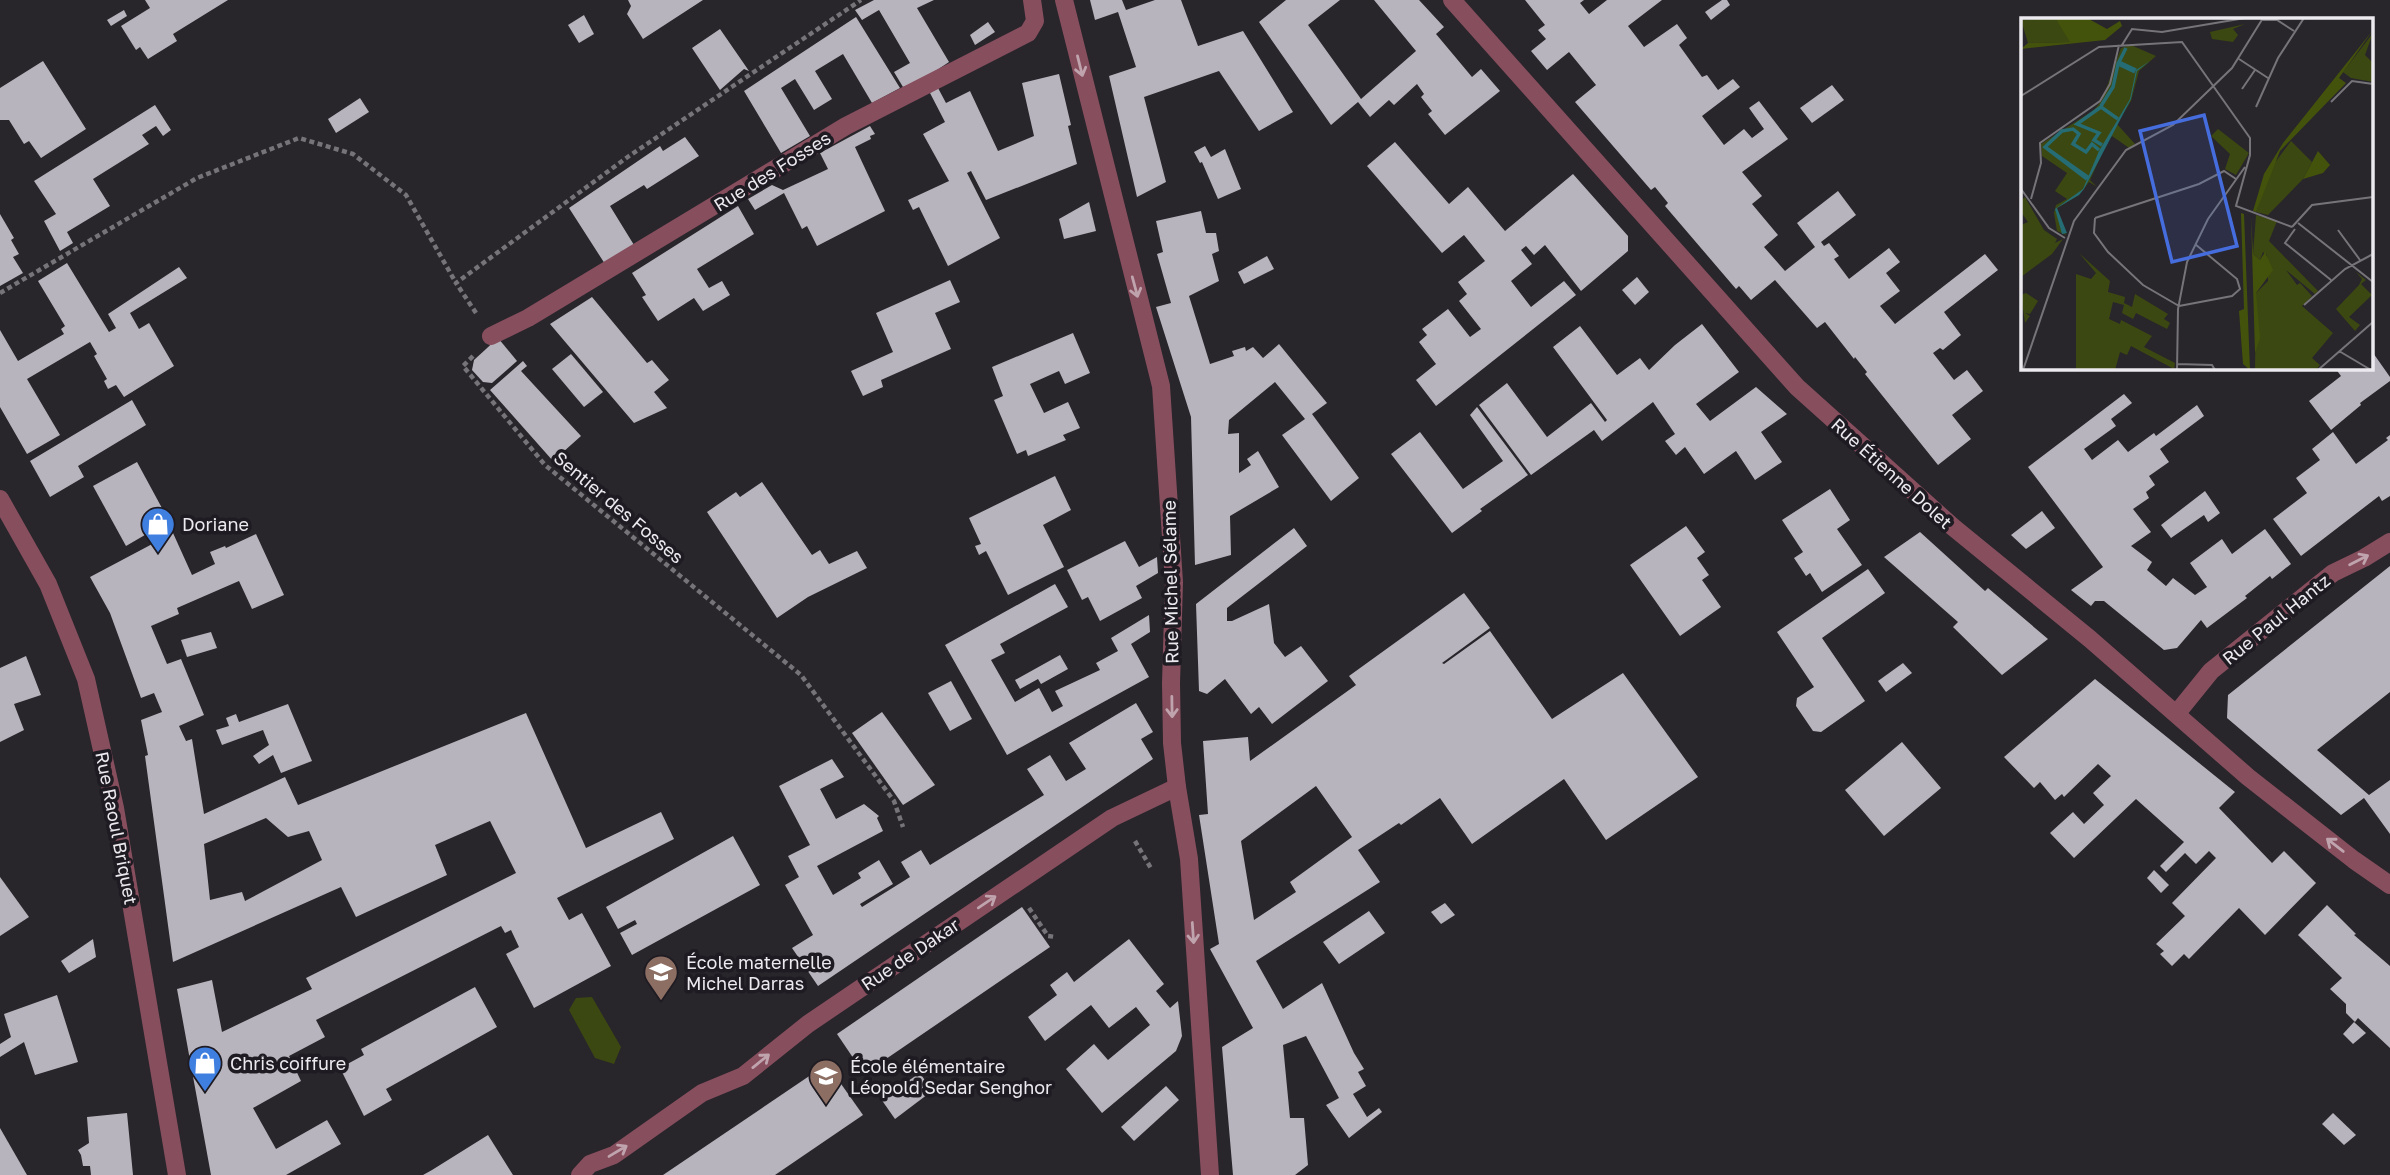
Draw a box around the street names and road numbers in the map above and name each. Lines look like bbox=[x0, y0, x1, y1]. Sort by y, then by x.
street label: Rue des Fosses bbox=[709, 126, 835, 216]
street label: Rue Étienne Dolet bbox=[1827, 413, 1957, 533]
street label: Sentier des Fosses bbox=[550, 446, 688, 568]
street label: Rue Michel Sélame bbox=[1158, 500, 1182, 664]
street label: Rue Paul Hantz bbox=[2218, 569, 2334, 669]
street label: Rue Raoul Briquet bbox=[91, 750, 143, 906]
street label: Rue de Dakar bbox=[857, 913, 963, 995]

